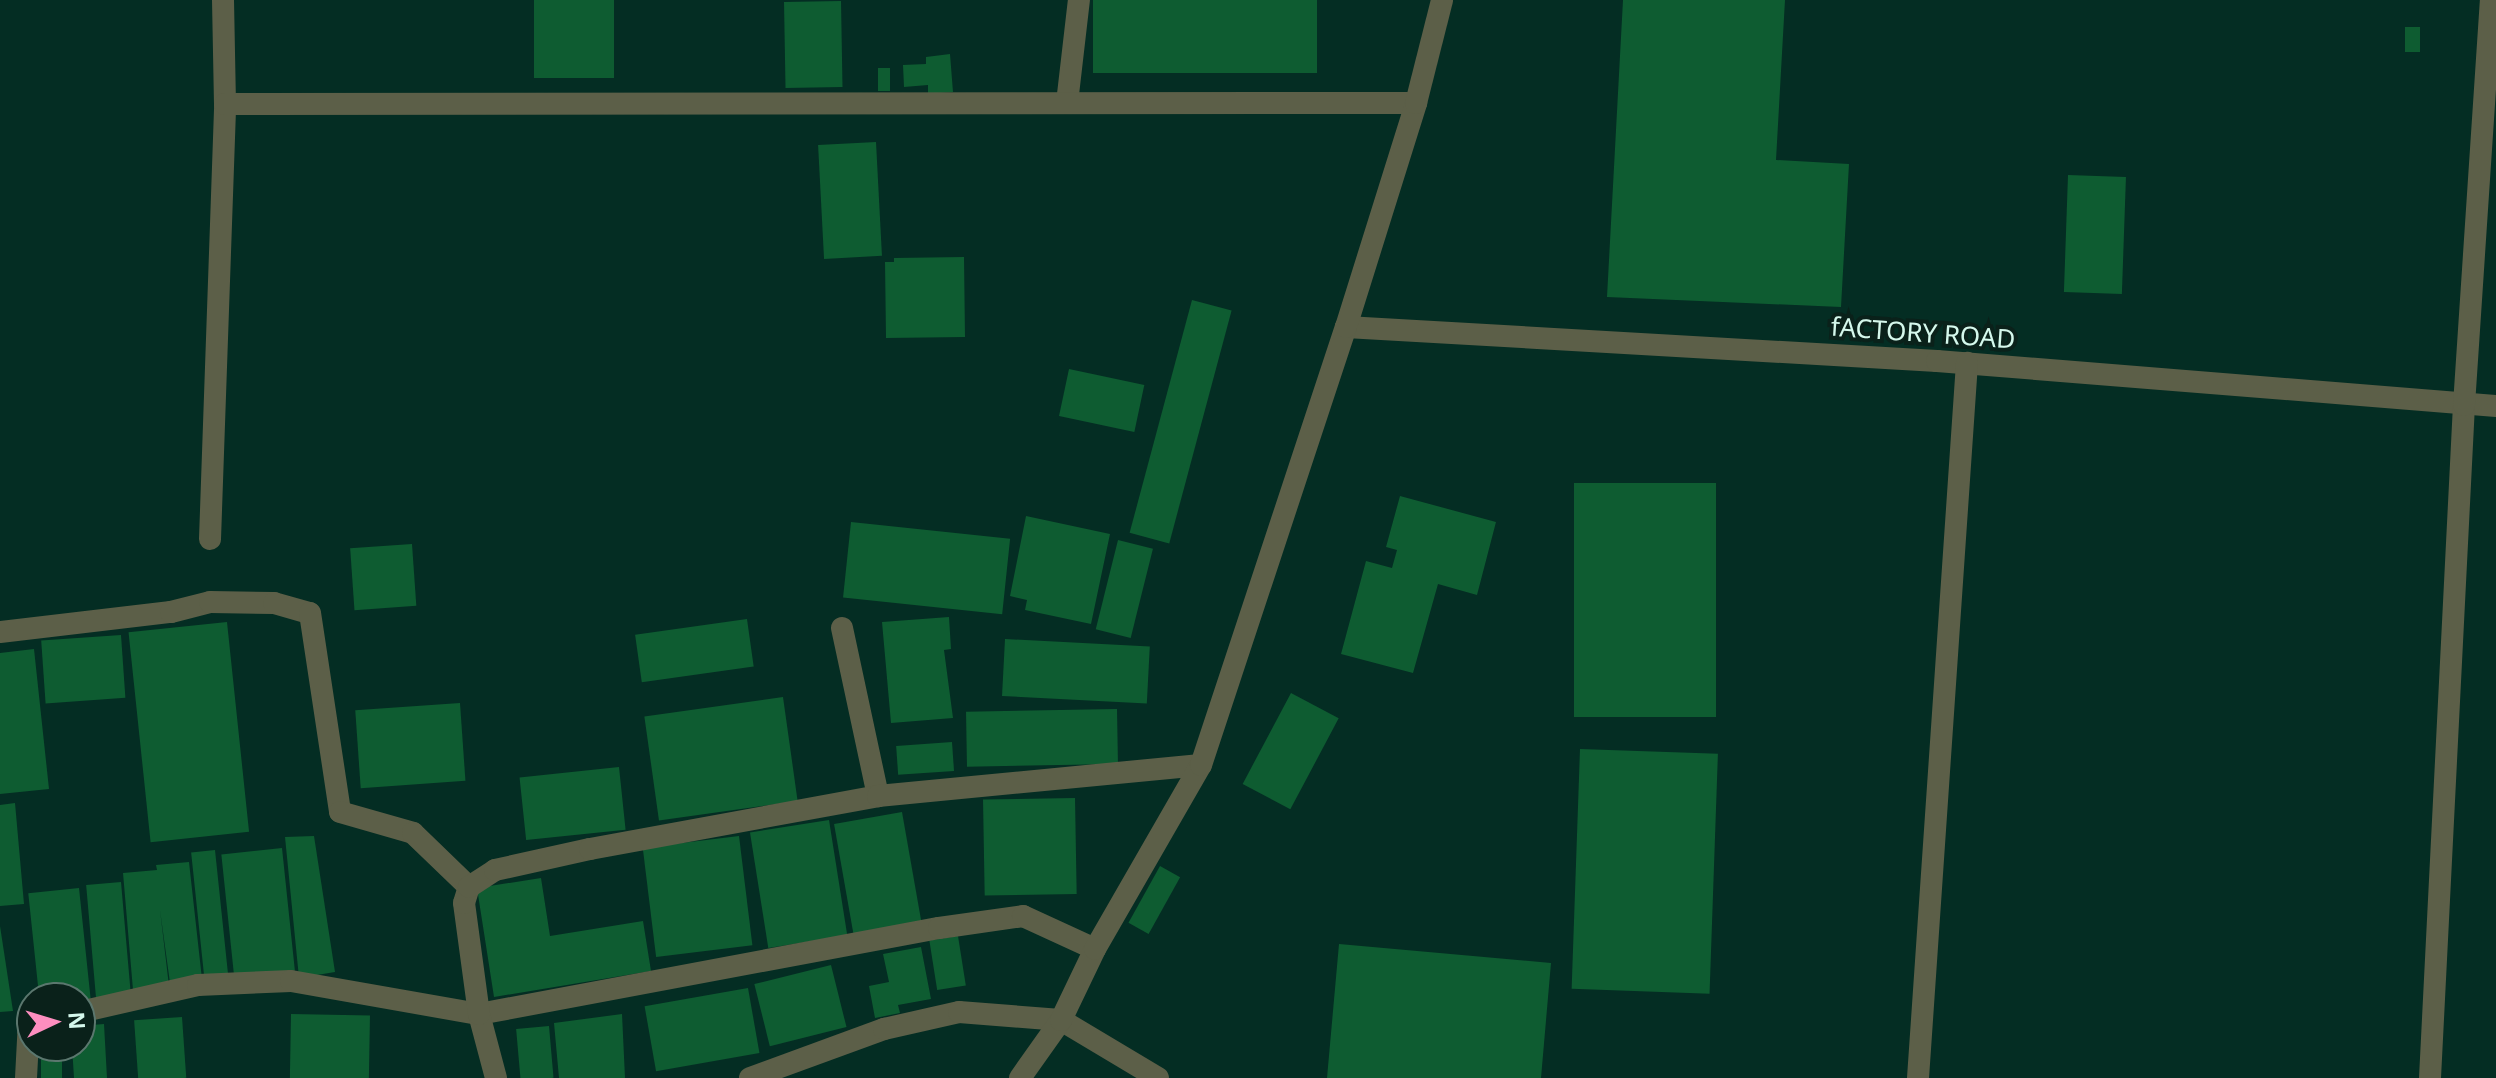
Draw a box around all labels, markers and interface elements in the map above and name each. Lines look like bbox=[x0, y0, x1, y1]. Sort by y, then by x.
street label: fACTORY ROAD bbox=[1830, 311, 2016, 355]
north arrow bbox=[16, 982, 96, 1062]
text: N bbox=[62, 1010, 94, 1030]

